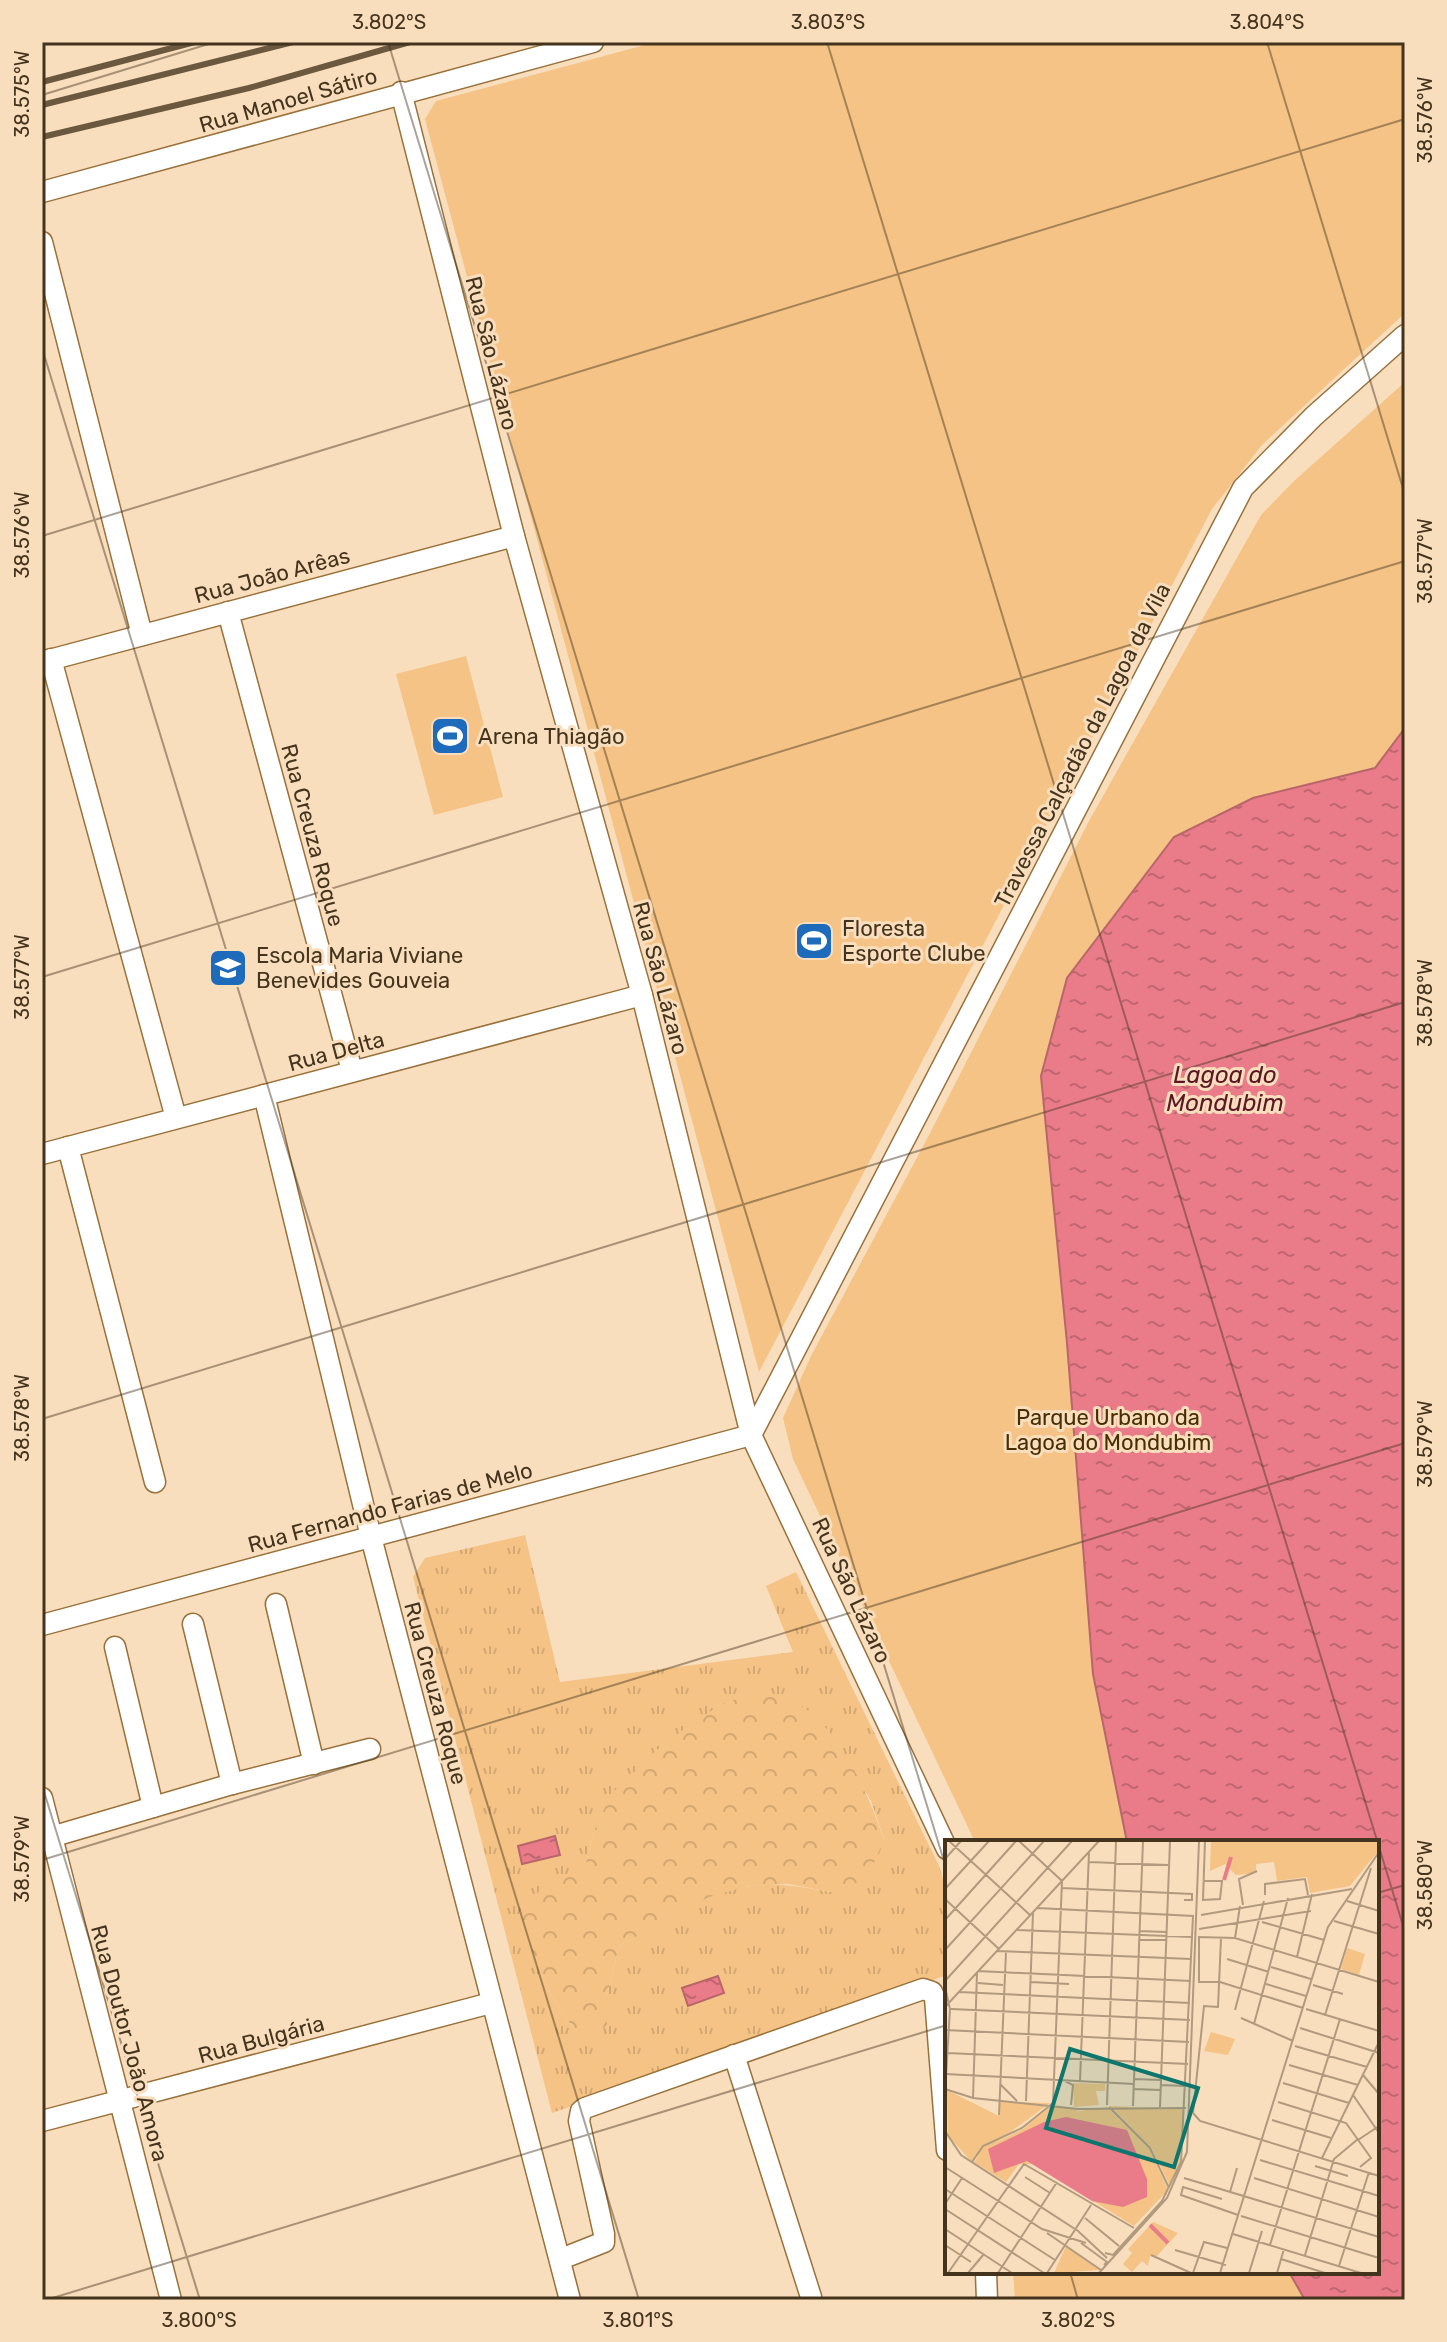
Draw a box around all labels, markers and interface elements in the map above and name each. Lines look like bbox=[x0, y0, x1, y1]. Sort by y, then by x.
text: 3.802°S bbox=[352, 10, 426, 34]
text: 3.803°S bbox=[791, 10, 865, 34]
text: 3.804°S bbox=[1230, 10, 1304, 34]
text: 38.575°W bbox=[10, 50, 34, 138]
street label: Rua Manoel Sátiro bbox=[196, 62, 380, 139]
text: 38.576°W bbox=[1413, 77, 1437, 163]
street label: Rua São Lázaro bbox=[459, 273, 524, 433]
text: 38.576°W bbox=[10, 492, 34, 578]
text: 38.577°W bbox=[1413, 518, 1437, 604]
street label: Rua João Arêas bbox=[191, 542, 353, 609]
street label: Travessa Calçadão da Lagoa da Vila bbox=[989, 579, 1176, 912]
sports icon: Arena Thiagão bbox=[429, 715, 471, 757]
place label: Arena Thiagão bbox=[478, 723, 625, 750]
street label: Rua Creuza Roque bbox=[275, 741, 350, 929]
street label: Rua São Lázaro bbox=[627, 898, 694, 1058]
place label: Floresta Esporte Clube bbox=[842, 915, 986, 967]
sports icon: Floresta Esporte Clube bbox=[793, 920, 835, 962]
text: 38.577°W bbox=[10, 934, 34, 1020]
place label: Escola Maria Viviane Benevides Gouveia bbox=[256, 942, 463, 994]
school or university icon: Escola Maria Viviane Benevides Gouveia bbox=[207, 947, 249, 989]
text: 38.578°W bbox=[1413, 959, 1437, 1047]
street label: Rua Delta bbox=[285, 1026, 387, 1077]
water label: Lagoa do Mondubim bbox=[1166, 1061, 1284, 1117]
text: 38.578°W bbox=[10, 1374, 34, 1462]
text: 38.579°W bbox=[1413, 1400, 1437, 1488]
park label: Parque Urbano da Lagoa do Mondubim bbox=[1005, 1404, 1211, 1456]
street label: Rua Fernando Farias de Melo bbox=[245, 1456, 535, 1559]
street label: Rua São Lázaro bbox=[806, 1513, 897, 1667]
street label: Rua Creuza Roque bbox=[398, 1599, 473, 1787]
text: 38.579°W bbox=[10, 1815, 34, 1903]
inset map bbox=[945, 1840, 1379, 2274]
text: 38.580°W bbox=[1413, 1840, 1437, 1930]
street label: Rua Doutor João Amora bbox=[85, 1922, 174, 2165]
street label: Rua Bulgária bbox=[195, 2010, 327, 2069]
text: 3.800°S bbox=[161, 2308, 237, 2332]
text: 3.801°S bbox=[602, 2308, 674, 2332]
text: 3.802°S bbox=[1041, 2308, 1115, 2332]

